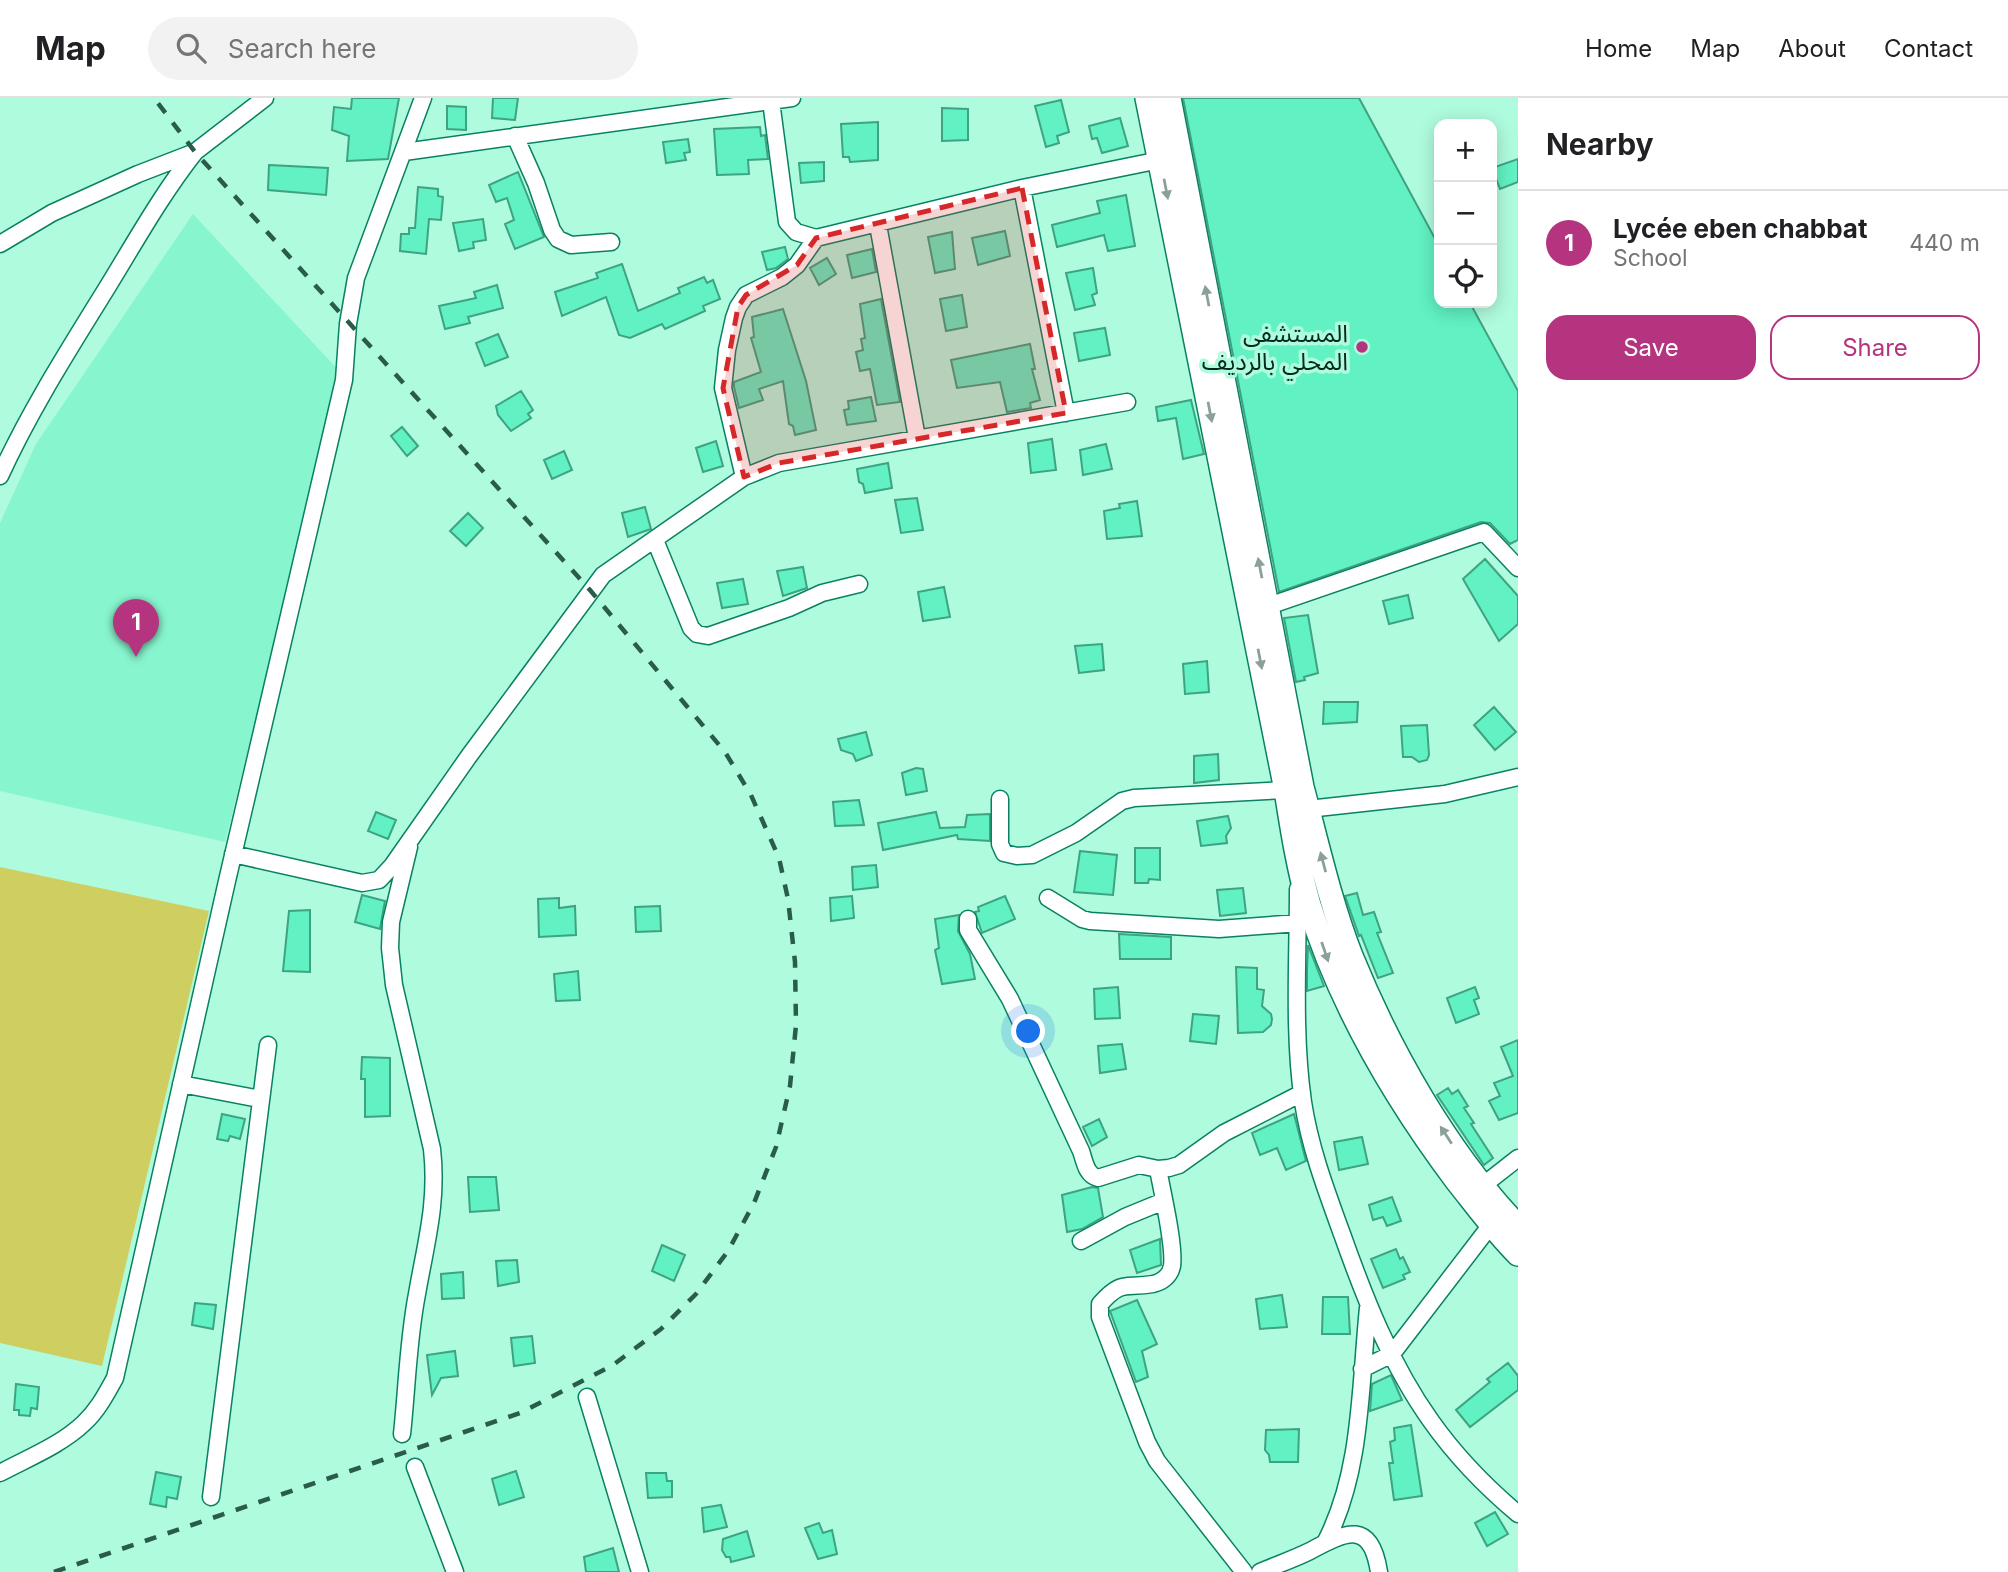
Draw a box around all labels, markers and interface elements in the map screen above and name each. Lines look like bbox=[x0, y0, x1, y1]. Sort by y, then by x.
search box bbox=[148, 17, 638, 80]
text: Map bbox=[35, 28, 106, 68]
icon: search bbox=[172, 29, 210, 67]
text: Search here bbox=[228, 33, 376, 64]
text: Home bbox=[1585, 34, 1652, 63]
text: Map bbox=[1690, 34, 1740, 63]
text: About bbox=[1778, 34, 1846, 63]
text: Contact bbox=[1884, 34, 1973, 63]
map controls bbox=[1434, 119, 1497, 308]
button: + bbox=[1434, 119, 1497, 182]
text: Nearby bbox=[1546, 126, 1654, 162]
one-way arrow bbox=[1160, 178, 1171, 200]
button: − bbox=[1434, 182, 1497, 245]
text: Lycée eben chabbat bbox=[1613, 213, 1868, 244]
text: 1 bbox=[1564, 229, 1574, 257]
text: 440 m bbox=[1909, 229, 1980, 257]
text: School bbox=[1613, 244, 1688, 272]
button: locate bbox=[1434, 245, 1497, 308]
one-way arrow bbox=[1202, 285, 1213, 307]
button: Save bbox=[1546, 315, 1756, 380]
button: Share bbox=[1770, 315, 1980, 380]
place label: المستشفى المحلي بالرديف bbox=[1202, 319, 1348, 380]
marker: المستشفى المحلي بالرديف bbox=[1354, 339, 1370, 355]
one-way arrow bbox=[1205, 401, 1216, 423]
one-way arrow bbox=[1254, 557, 1265, 579]
pin: 1 bbox=[113, 599, 159, 657]
one-way arrow bbox=[1255, 648, 1266, 670]
one-way arrow bbox=[1317, 851, 1327, 872]
one-way arrow bbox=[1320, 942, 1331, 963]
your location bbox=[1011, 1014, 1045, 1048]
one-way arrow bbox=[1439, 1126, 1452, 1145]

